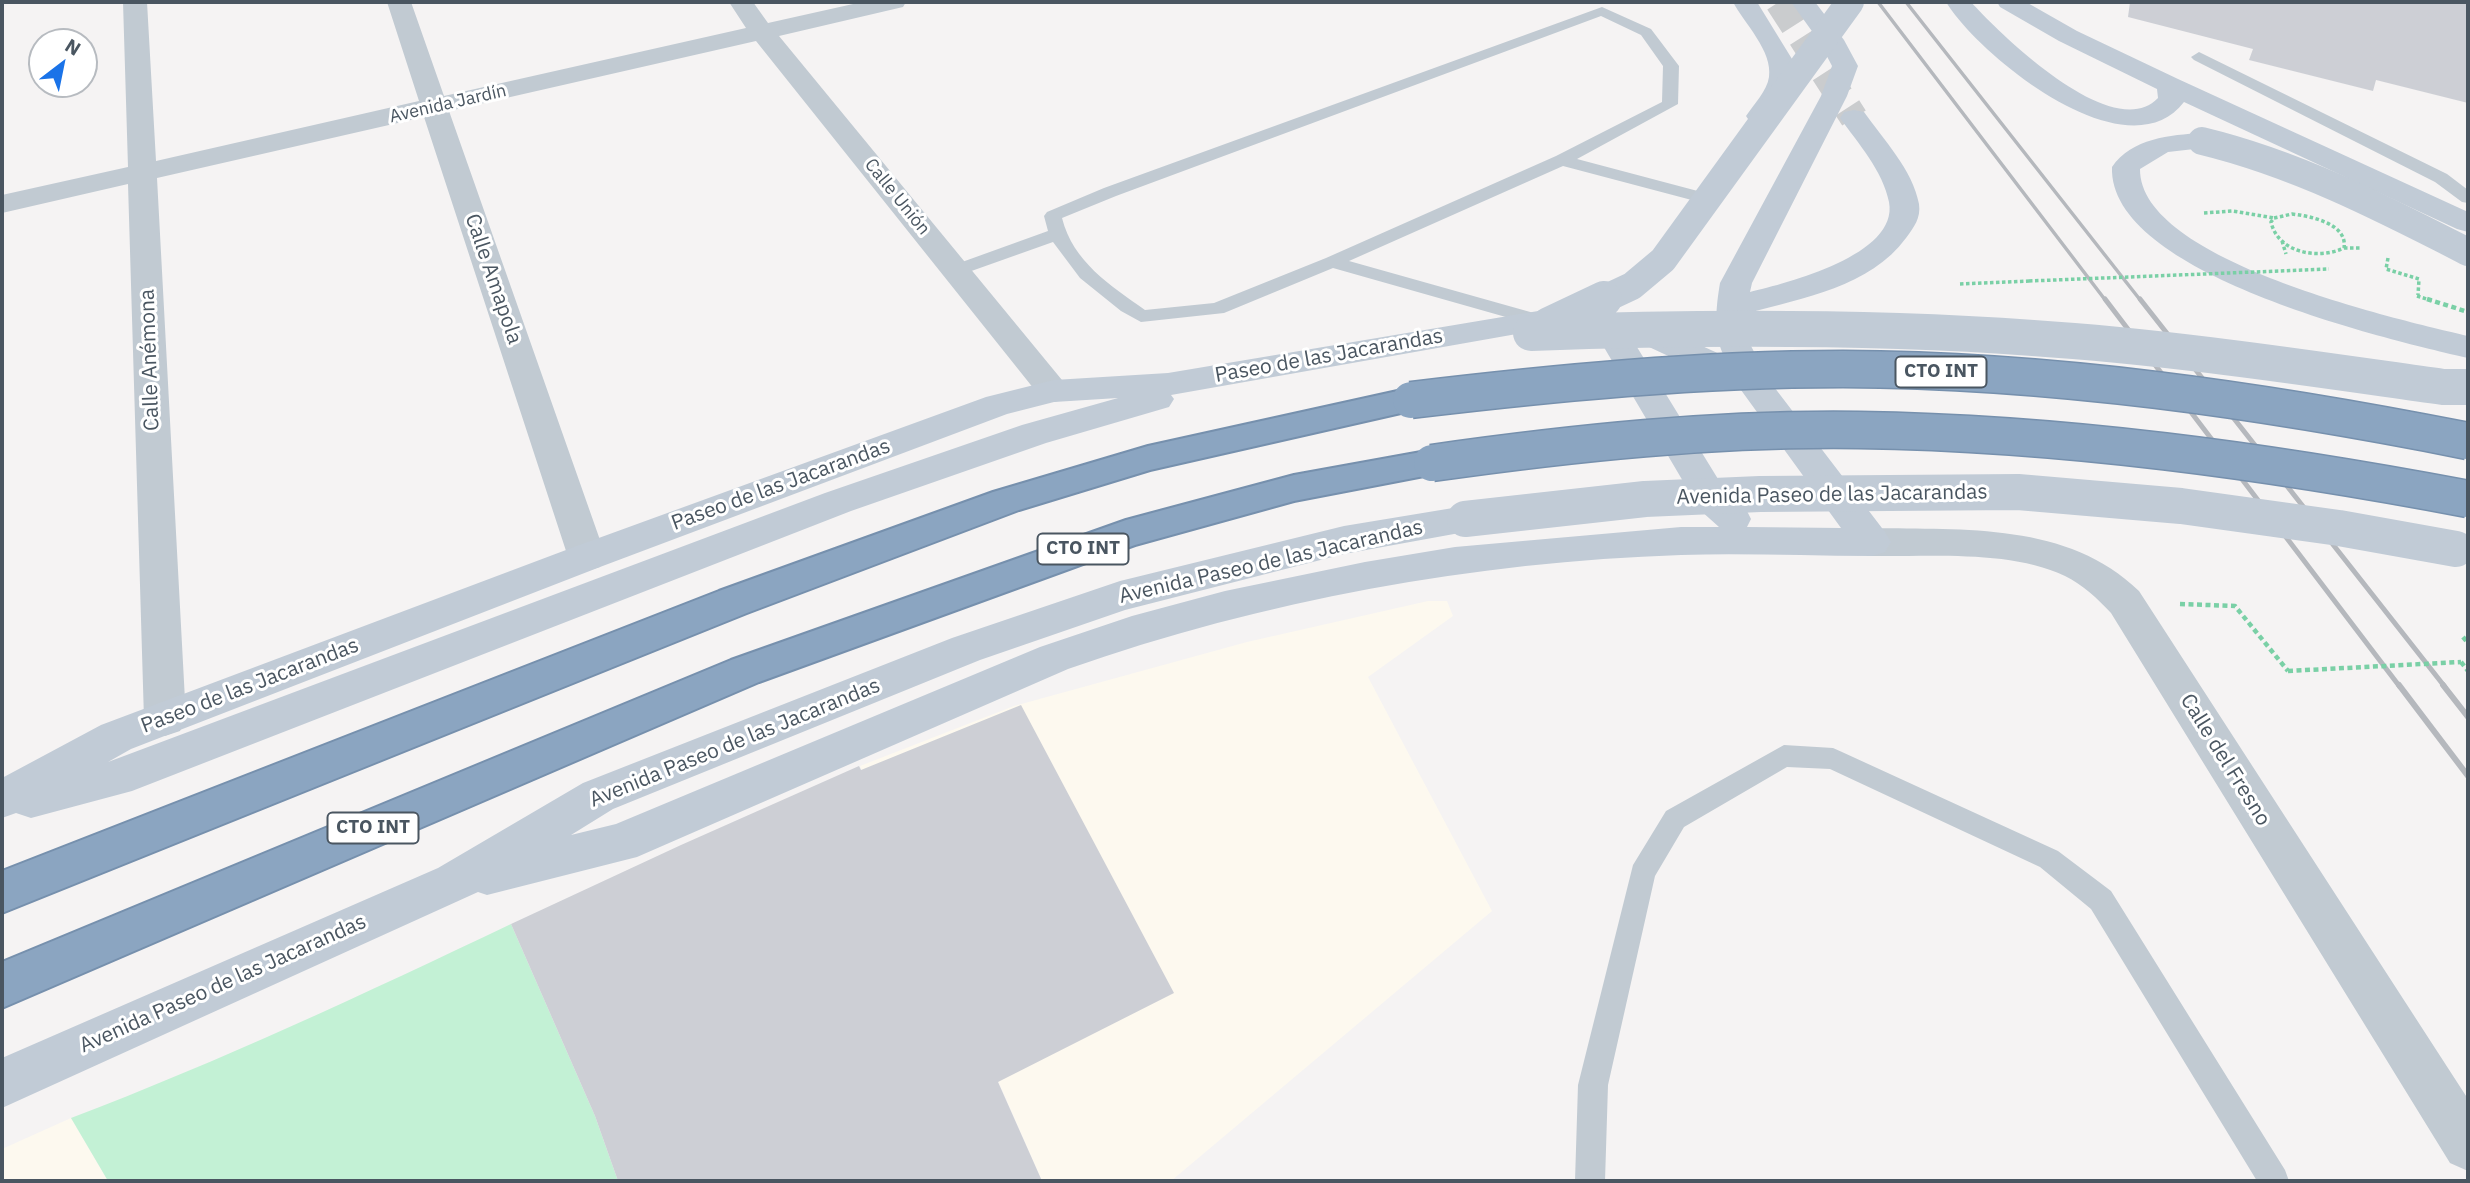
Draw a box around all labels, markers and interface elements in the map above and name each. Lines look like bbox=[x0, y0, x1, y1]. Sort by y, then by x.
north arrow bbox=[28, 28, 98, 98]
text: N bbox=[61, 33, 85, 61]
street label: Avenida Jardín bbox=[387, 80, 509, 128]
street label: Calle Unión bbox=[860, 155, 934, 239]
street label: Calle Amapola bbox=[459, 211, 527, 347]
street label: Calle Anémona bbox=[135, 288, 165, 432]
street label: Paseo de las Jacarandas bbox=[1213, 324, 1445, 388]
road number: CTO INT bbox=[1896, 356, 1986, 388]
street label: Paseo de las Jacarandas bbox=[668, 434, 894, 536]
street label: Avenida Paseo de las Jacarandas bbox=[1676, 480, 1988, 510]
street label: Avenida Paseo de las Jacarandas bbox=[1116, 515, 1426, 609]
road number: CTO INT bbox=[1038, 534, 1128, 564]
street label: Paseo de las Jacarandas bbox=[138, 633, 362, 739]
street label: Avenida Paseo de las Jacarandas bbox=[586, 673, 884, 813]
street label: Calle del Fresno bbox=[2174, 689, 2276, 831]
road number: CTO INT bbox=[328, 813, 418, 844]
street label: Avenida Paseo de las Jacarandas bbox=[76, 909, 370, 1059]

